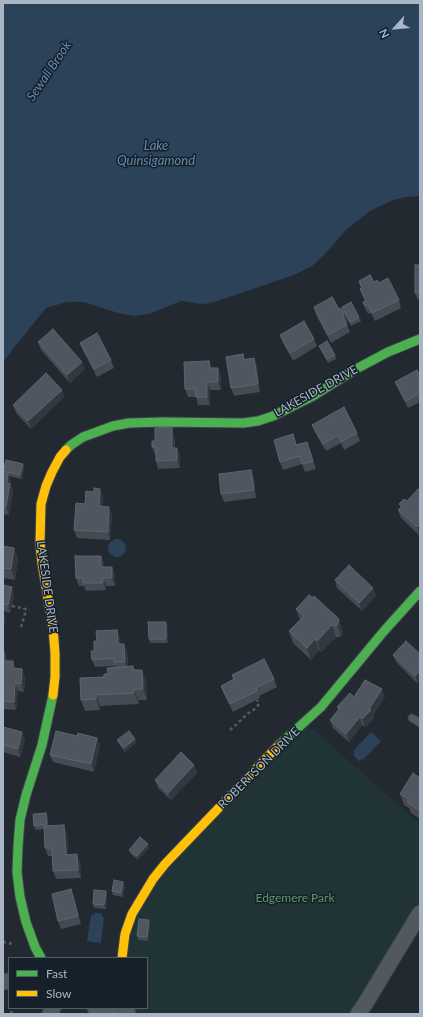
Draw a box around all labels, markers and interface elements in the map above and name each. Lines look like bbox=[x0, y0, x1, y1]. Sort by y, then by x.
north arrow bbox=[375, 8, 415, 48]
text: N bbox=[376, 27, 392, 40]
water label: Sewall Brook bbox=[23, 38, 75, 104]
water label: Lake Quinsigamond bbox=[117, 138, 195, 169]
street label: LAKESIDE DRIVE bbox=[272, 362, 360, 420]
street label: LAKESIDE DRIVE bbox=[33, 540, 61, 634]
street label: ROBERTSON DRIVE bbox=[215, 724, 303, 812]
park label: Edgemere Park bbox=[255, 891, 335, 905]
legend bbox=[8, 957, 148, 1009]
text: Fast bbox=[46, 966, 67, 981]
text: Slow bbox=[46, 986, 71, 1001]

